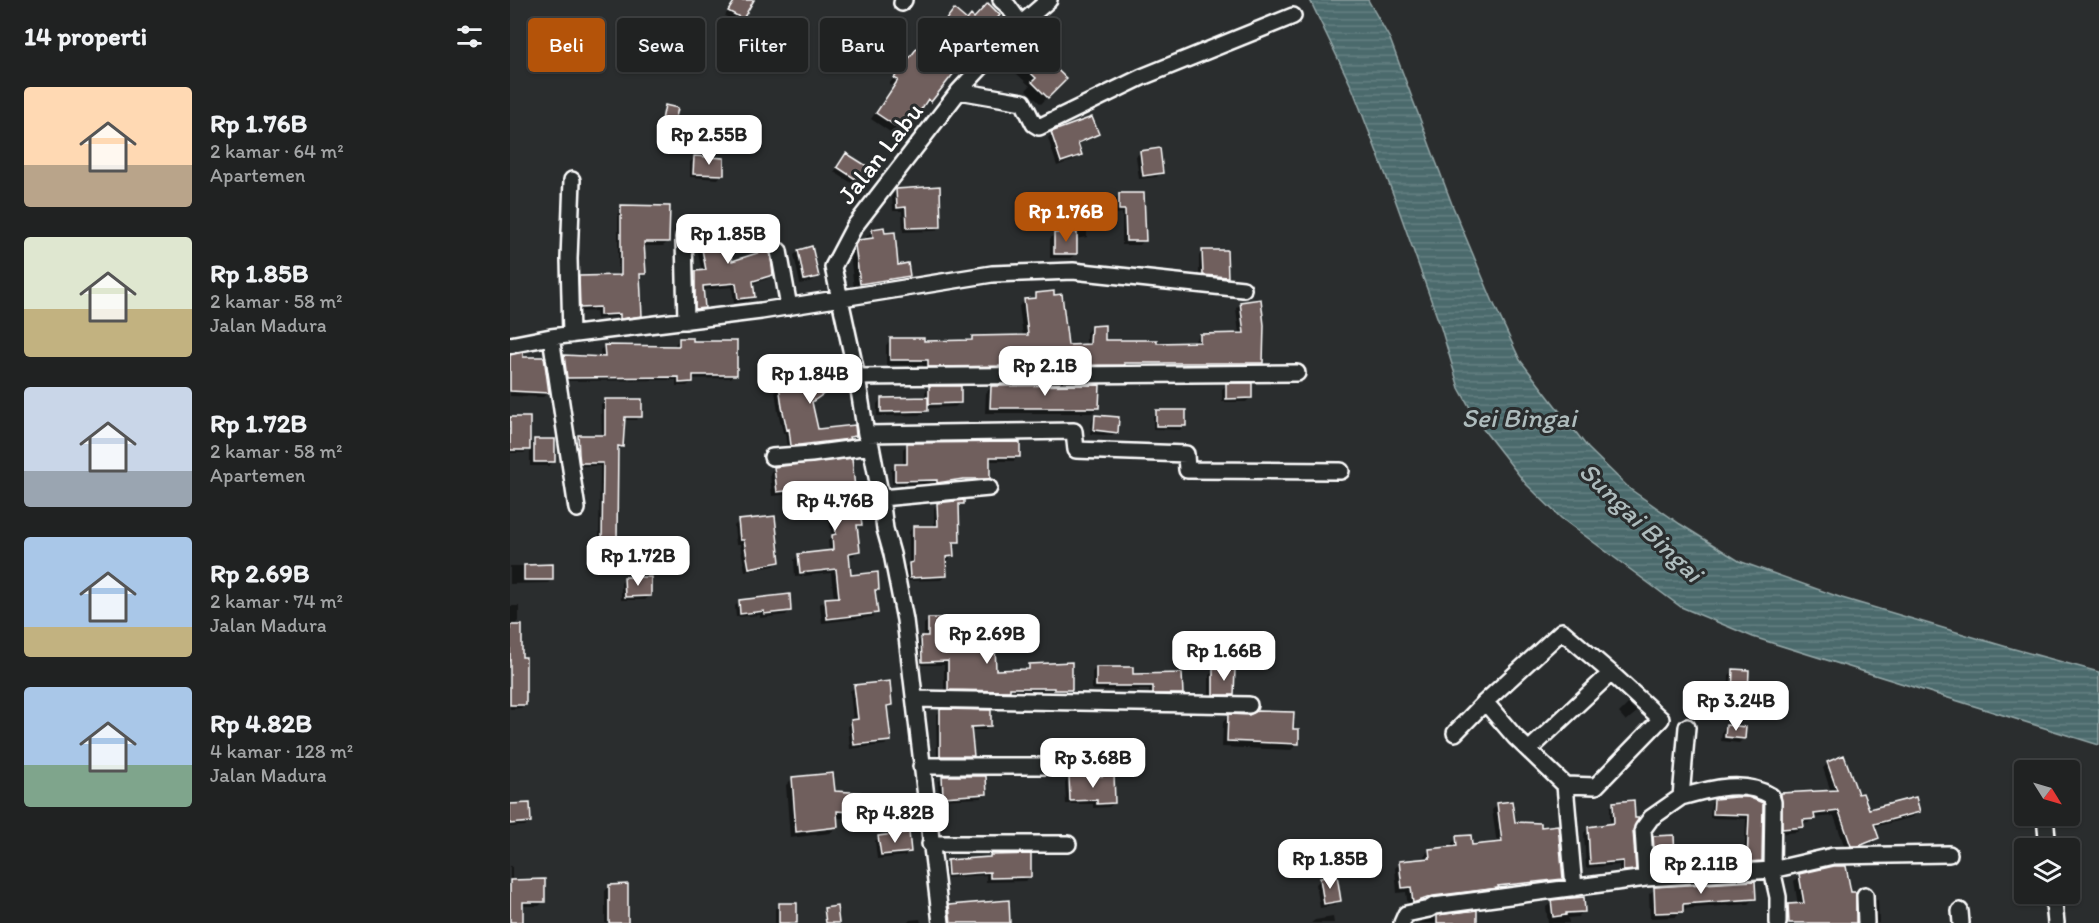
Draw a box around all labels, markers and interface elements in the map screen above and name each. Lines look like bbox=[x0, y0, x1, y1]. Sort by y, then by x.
chip: Beli bbox=[528, 18, 605, 72]
chip: Sewa bbox=[617, 18, 705, 72]
chip: Filter bbox=[717, 18, 808, 72]
chip: Baru bbox=[820, 18, 906, 72]
chip: Apartemen bbox=[918, 18, 1060, 72]
text: 14 properti bbox=[24, 20, 147, 52]
icon: filters bbox=[453, 20, 486, 53]
street label: Jalan Labu bbox=[830, 96, 930, 210]
text: Rp 1.76B bbox=[210, 107, 307, 139]
icon: home bbox=[72, 111, 144, 183]
pin: Rp 2.55B bbox=[647, 115, 771, 166]
text: Rp 2.55B bbox=[671, 122, 747, 146]
text: 2 kamar · 64 m² bbox=[210, 139, 344, 163]
text: Apartemen bbox=[210, 163, 305, 187]
pin: Rp 1.76B bbox=[1004, 192, 1128, 243]
text: Rp 1.76B bbox=[1029, 199, 1103, 223]
pin: Rp 1.85B bbox=[666, 214, 790, 265]
text: Rp 1.85B bbox=[690, 221, 766, 245]
text: Rp 1.85B bbox=[210, 257, 308, 289]
icon: home bbox=[72, 261, 144, 333]
text: 2 kamar · 58 m² bbox=[210, 289, 342, 313]
text: Jalan Madura bbox=[210, 313, 327, 337]
pin: Rp 2.1B bbox=[990, 346, 1100, 397]
text: Rp 2.1B bbox=[1013, 353, 1077, 377]
pin: Rp 1.84B bbox=[748, 354, 872, 405]
text: Rp 1.84B bbox=[771, 361, 849, 385]
water label: Sei Bingai bbox=[1462, 401, 1580, 434]
text: Rp 1.72B bbox=[210, 407, 307, 439]
icon: home bbox=[72, 411, 144, 483]
text: 2 kamar · 58 m² bbox=[210, 439, 342, 463]
water label: Sungai Bingai bbox=[1573, 455, 1712, 591]
text: Apartemen bbox=[210, 463, 305, 487]
pin: Rp 4.76B bbox=[773, 481, 897, 532]
text: Rp 4.76B bbox=[796, 488, 874, 512]
pin: Rp 1.72B bbox=[576, 536, 700, 587]
text: Rp 1.72B bbox=[601, 543, 675, 567]
text: Rp 2.69B bbox=[210, 557, 310, 589]
icon: home bbox=[72, 561, 144, 633]
text: 2 kamar · 74 m² bbox=[210, 589, 343, 613]
text: Jalan Madura bbox=[210, 613, 327, 637]
pin: Rp 2.69B bbox=[925, 614, 1049, 665]
text: Rp 2.69B bbox=[949, 621, 1025, 645]
pin: Rp 1.66B bbox=[1162, 631, 1286, 682]
text: Rp 1.66B bbox=[1186, 638, 1262, 662]
pin: Rp 3.24B bbox=[1674, 681, 1798, 732]
text: Rp 3.24B bbox=[1697, 688, 1775, 712]
text: Rp 4.82B bbox=[210, 707, 312, 739]
icon: home bbox=[72, 711, 144, 783]
pin: Rp 3.68B bbox=[1031, 738, 1155, 789]
text: 4 kamar · 128 m² bbox=[210, 739, 353, 763]
text: Rp 3.68B bbox=[1054, 745, 1132, 769]
north arrow bbox=[2014, 760, 2080, 826]
map controls bbox=[2014, 760, 2080, 904]
text: Jalan Madura bbox=[210, 763, 327, 787]
pin: Rp 4.82B bbox=[833, 793, 957, 844]
text: Rp 4.82B bbox=[856, 800, 934, 824]
button: layers bbox=[2014, 838, 2080, 904]
pin: Rp 1.85B bbox=[1268, 839, 1392, 890]
pin: Rp 2.11B bbox=[1639, 844, 1763, 895]
text: Rp 1.85B bbox=[1292, 846, 1368, 870]
text: Rp 2.11B bbox=[1664, 851, 1738, 875]

